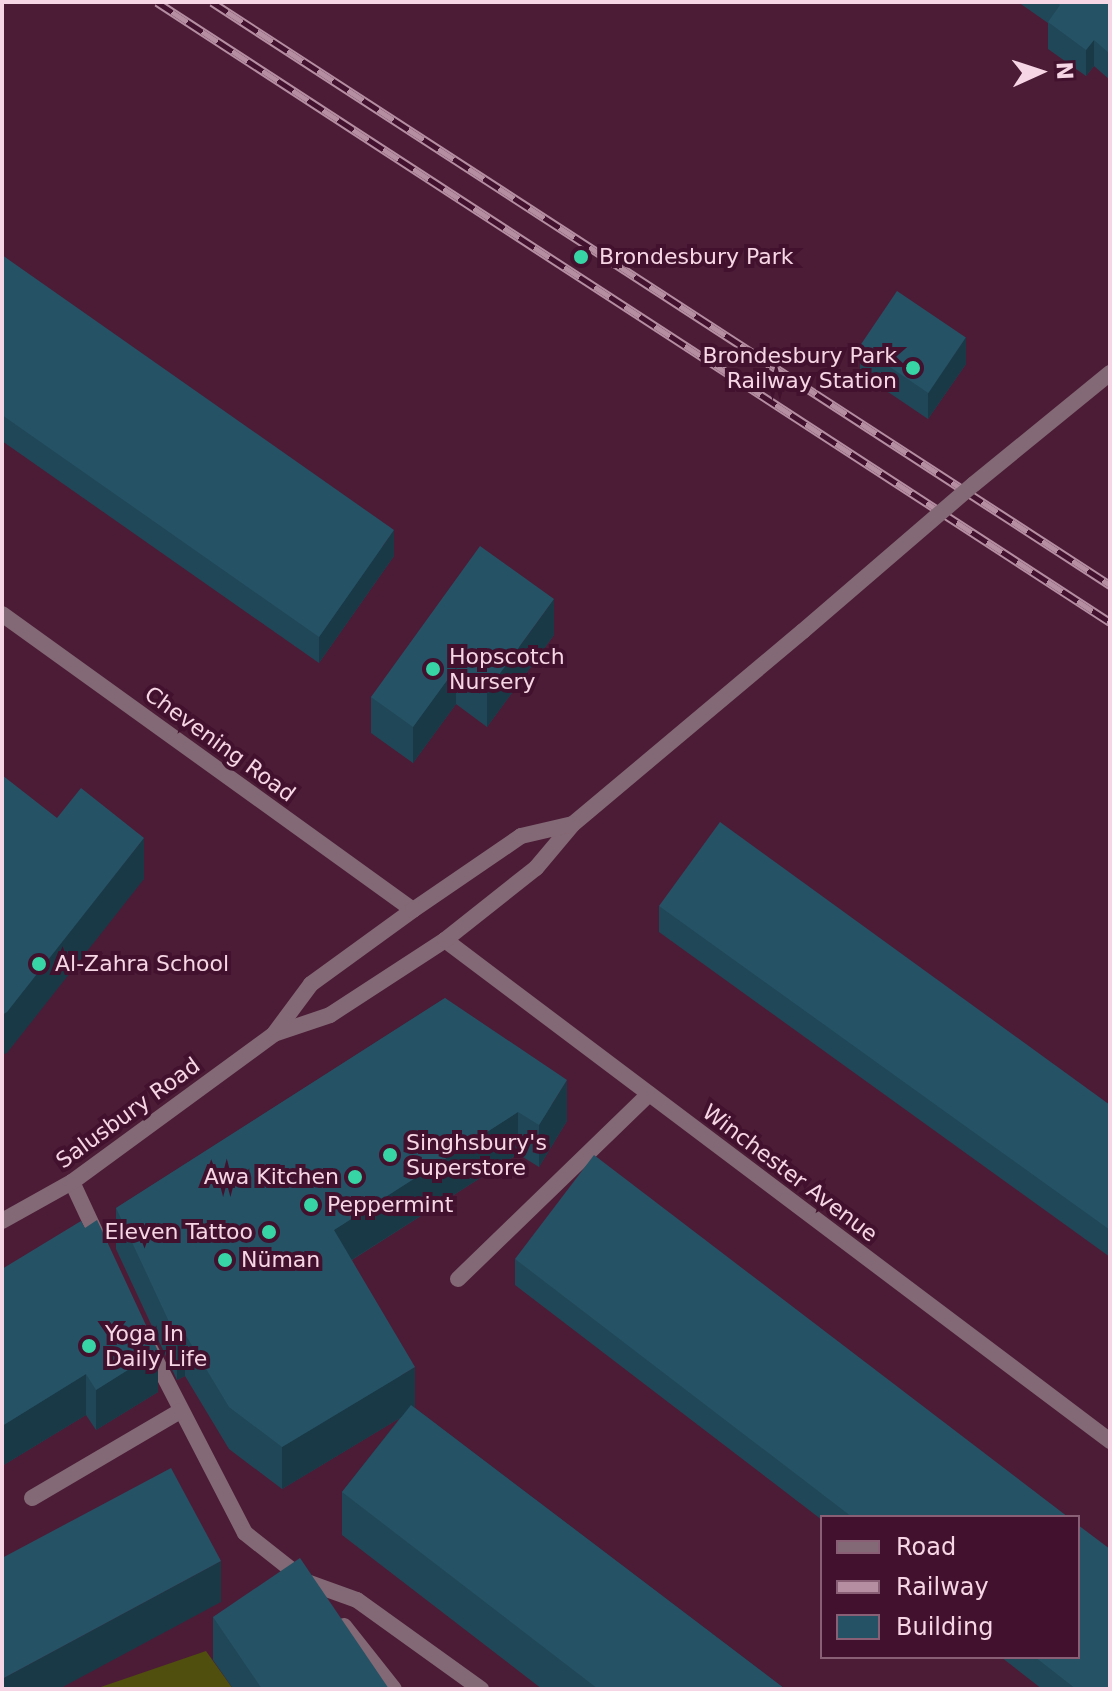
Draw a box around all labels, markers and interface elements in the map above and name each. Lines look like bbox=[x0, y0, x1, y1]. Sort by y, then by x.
north arrow bbox=[1000, 32, 1080, 112]
text: N bbox=[1052, 61, 1077, 81]
place label: Brondesbury Park bbox=[599, 244, 794, 270]
marker: Brondesbury Park bbox=[570, 246, 592, 268]
place label: Brondesbury Park Railway Station bbox=[702, 342, 897, 394]
marker: Brondesbury Park Railway Station bbox=[904, 359, 922, 377]
place label: Hopscotch Nursery bbox=[449, 643, 565, 694]
marker: Hopscotch Nursery bbox=[424, 660, 442, 678]
street label: Chevening Road bbox=[140, 681, 300, 807]
place label: Al-Zahra School bbox=[55, 951, 229, 977]
marker: Al-Zahra School bbox=[30, 955, 48, 973]
street label: Salusbury Road bbox=[51, 1052, 205, 1174]
street label: Winchester Avenue bbox=[697, 1099, 883, 1247]
place label: Singhsbury's Superstore bbox=[406, 1129, 547, 1180]
marker: Singhsbury's Superstore bbox=[381, 1146, 399, 1164]
place label: Awa Kitchen bbox=[204, 1164, 339, 1190]
marker: Awa Kitchen bbox=[346, 1168, 364, 1186]
place label: Peppermint bbox=[327, 1192, 453, 1218]
marker: Peppermint bbox=[302, 1196, 320, 1214]
place label: Eleven Tattoo bbox=[105, 1219, 253, 1245]
marker: Eleven Tattoo bbox=[260, 1223, 278, 1241]
place label: Nüman bbox=[241, 1247, 320, 1273]
marker: Nüman bbox=[216, 1251, 234, 1269]
place label: Yoga In Daily Life bbox=[105, 1320, 207, 1372]
marker: Yoga In Daily Life bbox=[80, 1337, 98, 1355]
legend bbox=[820, 1515, 1080, 1659]
text: Road bbox=[896, 1533, 956, 1561]
text: Railway bbox=[896, 1573, 989, 1601]
text: Building bbox=[896, 1613, 993, 1641]

